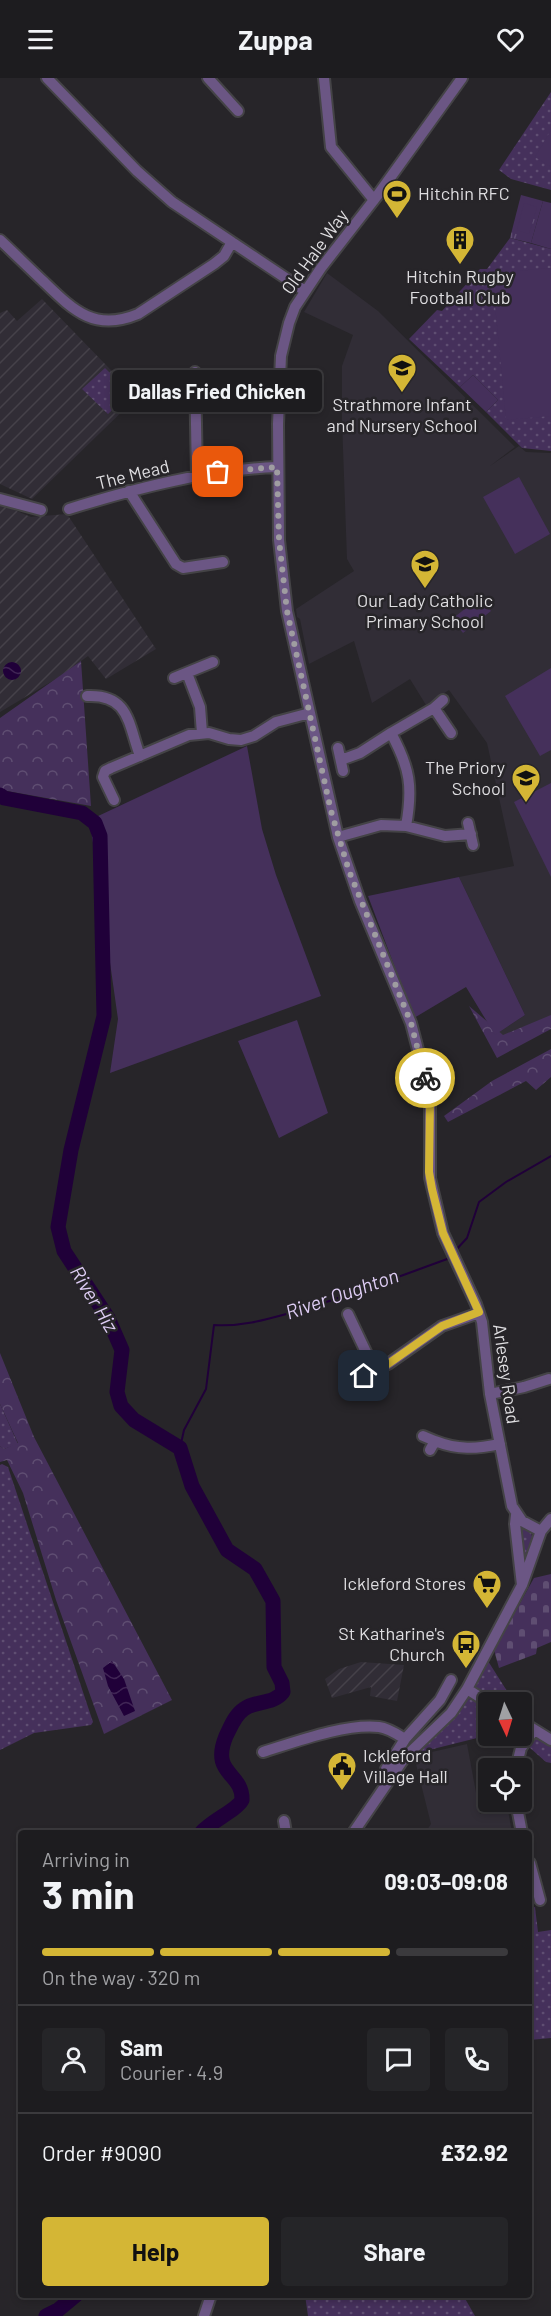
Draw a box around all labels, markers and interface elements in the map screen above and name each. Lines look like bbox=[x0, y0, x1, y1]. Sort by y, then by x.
icon: menu bbox=[24, 23, 57, 56]
text: Zuppa bbox=[238, 23, 313, 55]
icon: heart bbox=[494, 23, 527, 56]
sports icon: Hitchin RFC bbox=[381, 178, 413, 220]
place label: Hitchin RFC bbox=[418, 182, 510, 204]
street label: Old Hale Way bbox=[276, 205, 352, 298]
building icon: Hitchin Rugby Football Club bbox=[444, 224, 476, 266]
place label: Hitchin Rugby Football Club bbox=[406, 265, 514, 308]
school or university icon: Strathmore Infant and Nursery School bbox=[386, 352, 418, 394]
callout: Dallas Fried Chicken bbox=[113, 370, 323, 412]
text: Dallas Fried Chicken bbox=[128, 379, 306, 403]
place label: Strathmore Infant and Nursery School bbox=[327, 393, 477, 436]
pin bbox=[192, 446, 243, 497]
street label: The Mead bbox=[94, 454, 172, 494]
icon: bag bbox=[201, 455, 234, 488]
school or university icon: Our Lady Catholic Primary School bbox=[409, 548, 441, 590]
place label: Our Lady Catholic Primary School bbox=[357, 589, 493, 632]
place label: The Priory School bbox=[425, 756, 505, 799]
school or university icon: The Priory School bbox=[510, 762, 542, 804]
courier bbox=[395, 1048, 455, 1108]
icon: bike bbox=[409, 1062, 442, 1095]
water label: River Hiz bbox=[66, 1261, 124, 1336]
water label: River Oughton bbox=[282, 1262, 401, 1324]
street label: Arlesey Road bbox=[489, 1322, 525, 1425]
pin bbox=[338, 1350, 389, 1401]
icon: home bbox=[347, 1359, 380, 1392]
supermarket icon: Ickleford Stores bbox=[471, 1568, 503, 1610]
place label: Ickleford Stores bbox=[343, 1572, 466, 1594]
place label: St Katharine's Church bbox=[338, 1622, 445, 1665]
bus stop icon: St Katharine's Church bbox=[450, 1628, 482, 1670]
north arrow bbox=[478, 1692, 532, 1746]
map controls bbox=[478, 1692, 532, 1812]
place label: Ickleford Village Hall bbox=[363, 1744, 448, 1787]
public building icon: Ickleford Village Hall bbox=[326, 1750, 358, 1792]
button: locate bbox=[478, 1758, 532, 1812]
text: Arriving in bbox=[42, 1847, 130, 1871]
text: 09:03–09:08 bbox=[384, 1868, 508, 1894]
text: 3 min bbox=[42, 1870, 135, 1917]
text: On the way · 320 m bbox=[42, 1965, 200, 1989]
button: person bbox=[42, 2028, 105, 2091]
button: chat bbox=[367, 2028, 430, 2091]
button: phone bbox=[445, 2028, 508, 2091]
text: Sam bbox=[120, 2034, 163, 2060]
text: Courier · 4.9 bbox=[120, 2060, 223, 2084]
text: Order #9090 bbox=[42, 2139, 162, 2165]
text: £32.92 bbox=[440, 2139, 508, 2165]
button: Help bbox=[42, 2217, 269, 2286]
button: Share bbox=[281, 2217, 508, 2286]

